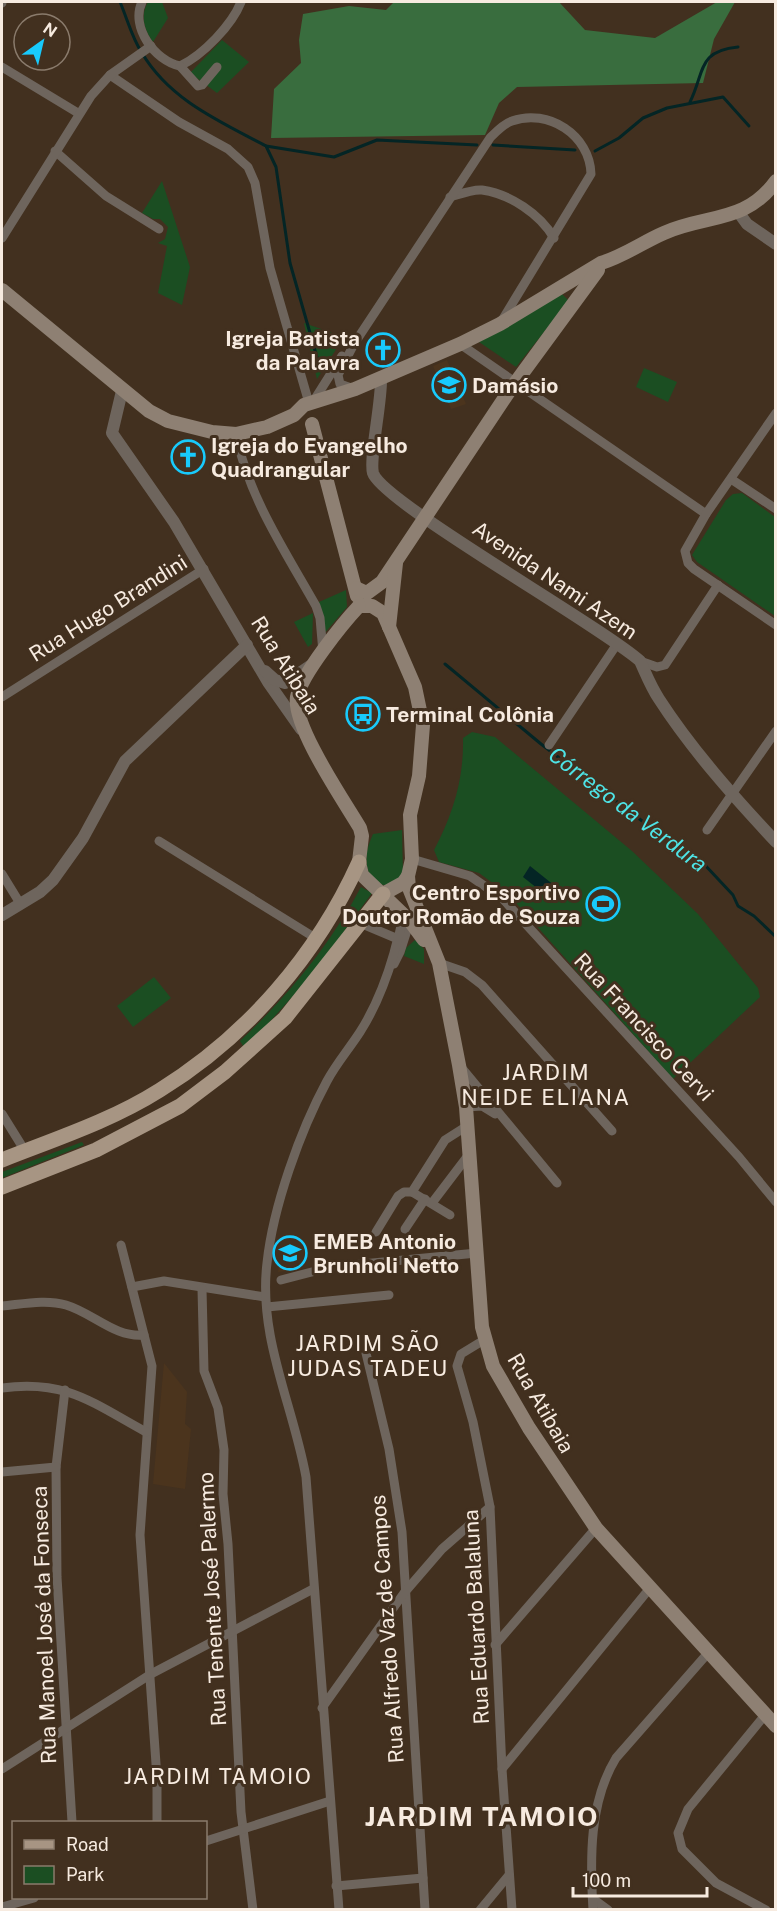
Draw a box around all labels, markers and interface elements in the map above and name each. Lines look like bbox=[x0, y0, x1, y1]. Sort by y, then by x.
north arrow bbox=[12, 12, 72, 72]
text: N bbox=[40, 19, 61, 41]
place label: Igreja Batista da Palavra bbox=[225, 326, 360, 375]
church icon: Igreja Batista da Palavra bbox=[365, 332, 401, 368]
school or university icon: Damásio bbox=[431, 367, 467, 403]
place label: Damásio bbox=[472, 373, 558, 398]
place label: Igreja do Evangelho Quadrangular bbox=[211, 433, 408, 482]
church icon: Igreja do Evangelho Quadrangular bbox=[170, 439, 206, 475]
street label: Avenida Nami Azem bbox=[468, 516, 642, 644]
street label: Rua Hugo Brandini bbox=[24, 549, 192, 667]
street label: Rua Atibaia bbox=[246, 611, 326, 719]
bus stop icon: Terminal Colônia bbox=[345, 696, 381, 732]
place label: Terminal Colônia bbox=[386, 702, 554, 727]
water label: Córrego da Verdura bbox=[544, 741, 712, 877]
place label: Centro Esportivo Doutor Romão de Souza bbox=[342, 880, 580, 929]
sports icon: Centro Esportivo Doutor Romão de Souza bbox=[585, 886, 621, 922]
street label: Rua Francisco Cervi bbox=[569, 948, 719, 1106]
district label: JARDIM NEIDE ELIANA bbox=[461, 1059, 631, 1110]
place label: EMEB Antonio Brunholi Netto bbox=[313, 1229, 459, 1278]
school or university icon: EMEB Antonio Brunholi Netto bbox=[272, 1235, 308, 1271]
district label: JARDIM SÃO JUDAS TADEU bbox=[287, 1329, 449, 1381]
street label: Rua Atibaia bbox=[502, 1349, 580, 1457]
street label: Rua Tenente José Palermo bbox=[193, 1471, 231, 1727]
street label: Rua Manoel José da Fonseca bbox=[27, 1485, 61, 1765]
street label: Rua Alfredo Vaz de Campos bbox=[365, 1494, 409, 1764]
street label: Rua Eduardo Balaluna bbox=[458, 1509, 494, 1725]
district label: JARDIM TAMOIO bbox=[124, 1763, 312, 1789]
district label: JARDIM TAMOIO bbox=[365, 1800, 599, 1832]
legend bbox=[12, 1821, 207, 1899]
text: Road bbox=[66, 1834, 109, 1855]
scale bar bbox=[573, 1860, 706, 1898]
text: Park bbox=[66, 1864, 104, 1885]
text: 100 m bbox=[582, 1870, 631, 1891]

